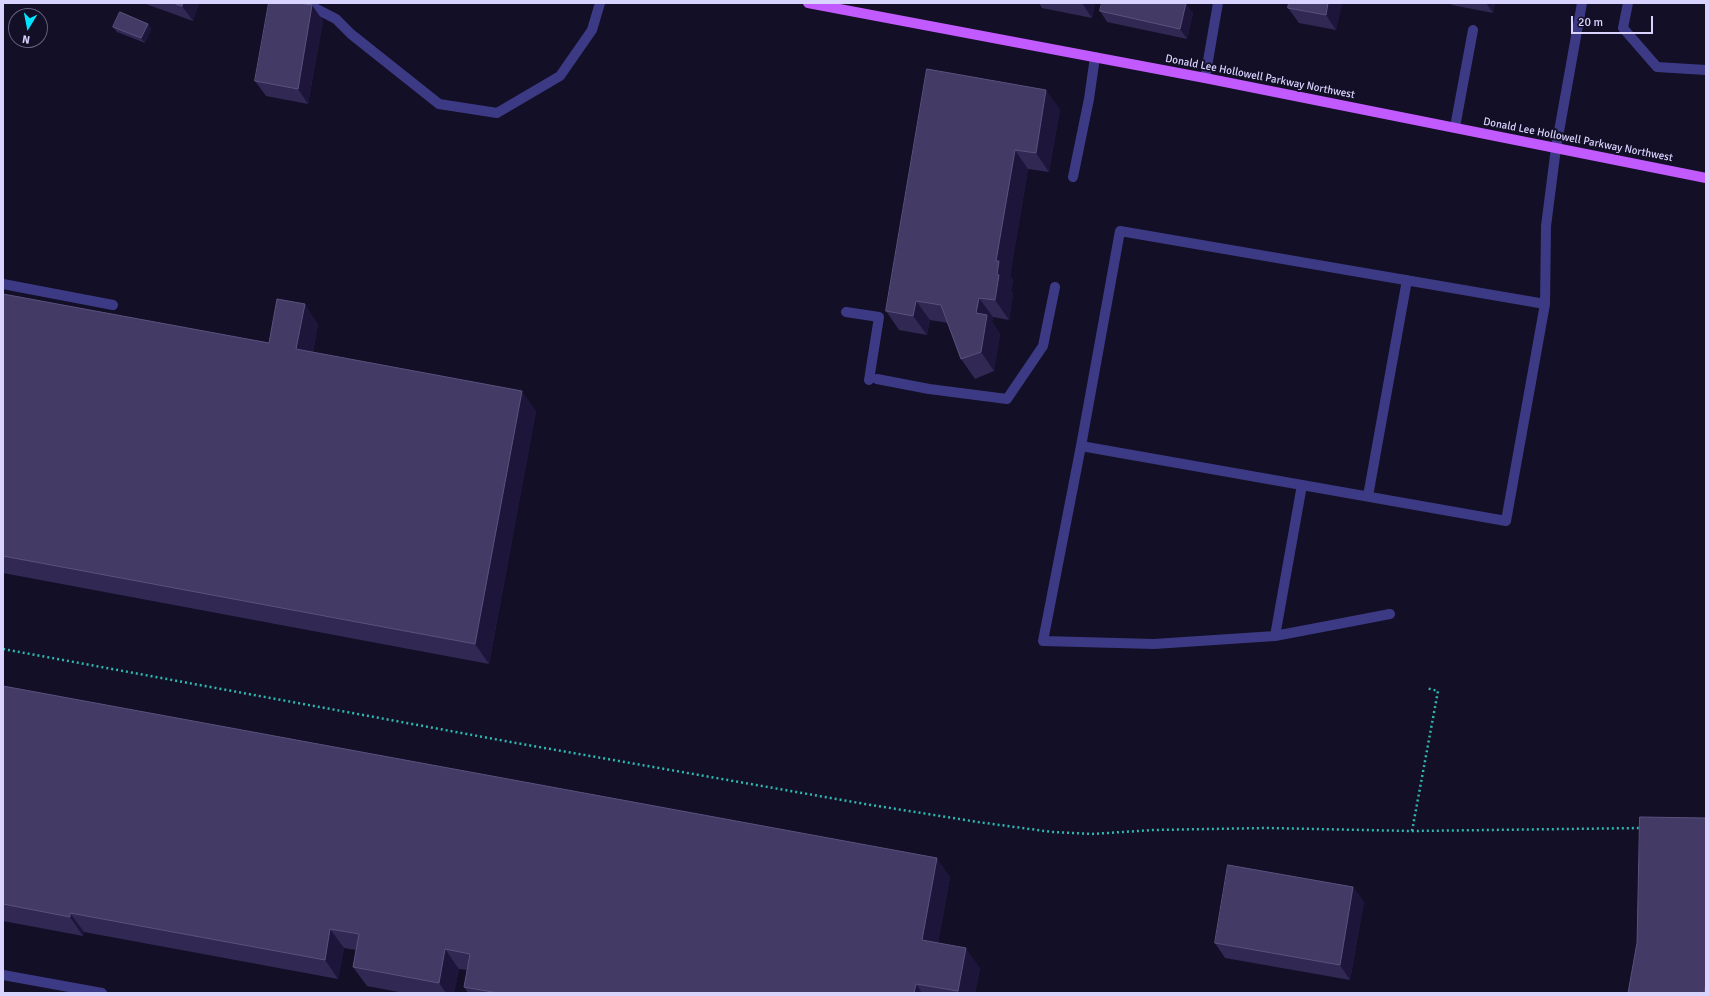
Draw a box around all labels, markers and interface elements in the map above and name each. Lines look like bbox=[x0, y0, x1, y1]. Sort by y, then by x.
north arrow bbox=[8, 8, 48, 48]
scale bar bbox=[1573, 8, 1655, 34]
text: 20 m bbox=[1578, 15, 1603, 30]
text: N bbox=[21, 32, 31, 46]
street label: Donald Lee Hollowell Parkway Northwest bbox=[1164, 52, 1356, 102]
street label: Donald Lee Hollowell Parkway Northwest bbox=[1482, 115, 1674, 165]

